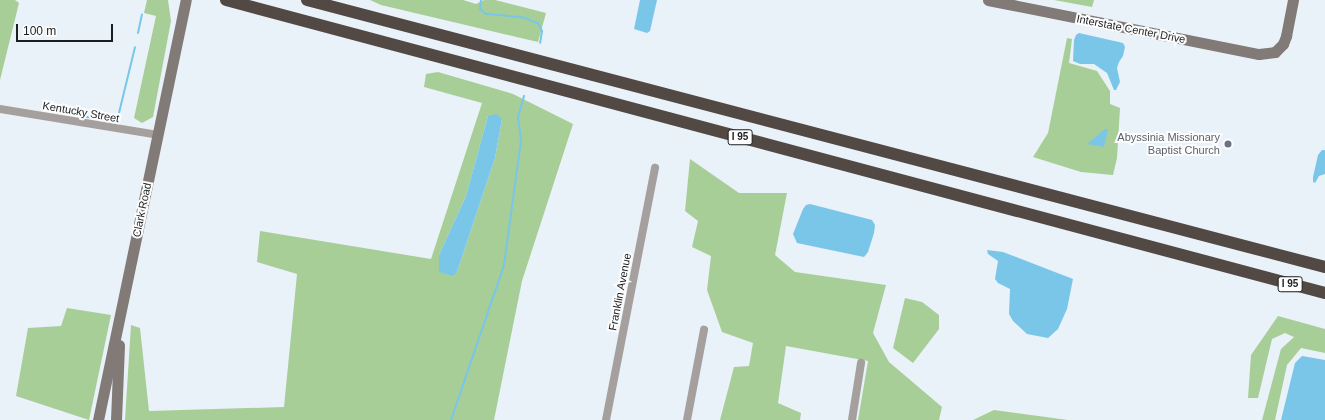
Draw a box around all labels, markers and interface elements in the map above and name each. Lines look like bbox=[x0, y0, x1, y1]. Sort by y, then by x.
street label: Interstate Center Drive bbox=[1075, 12, 1187, 46]
scale bar bbox=[18, 16, 115, 42]
text: 100 m bbox=[23, 24, 56, 38]
street label: Kentucky Street bbox=[42, 99, 120, 125]
road number: I 95 bbox=[727, 129, 753, 145]
place label: Abyssinia Missionary Baptist Church bbox=[1117, 131, 1220, 157]
marker: Abyssinia Missionary Baptist Church bbox=[1223, 139, 1233, 149]
street label: Clark Road bbox=[130, 182, 154, 238]
street label: Franklin Avenue bbox=[606, 252, 634, 332]
road number: I 95 bbox=[1277, 276, 1303, 292]

